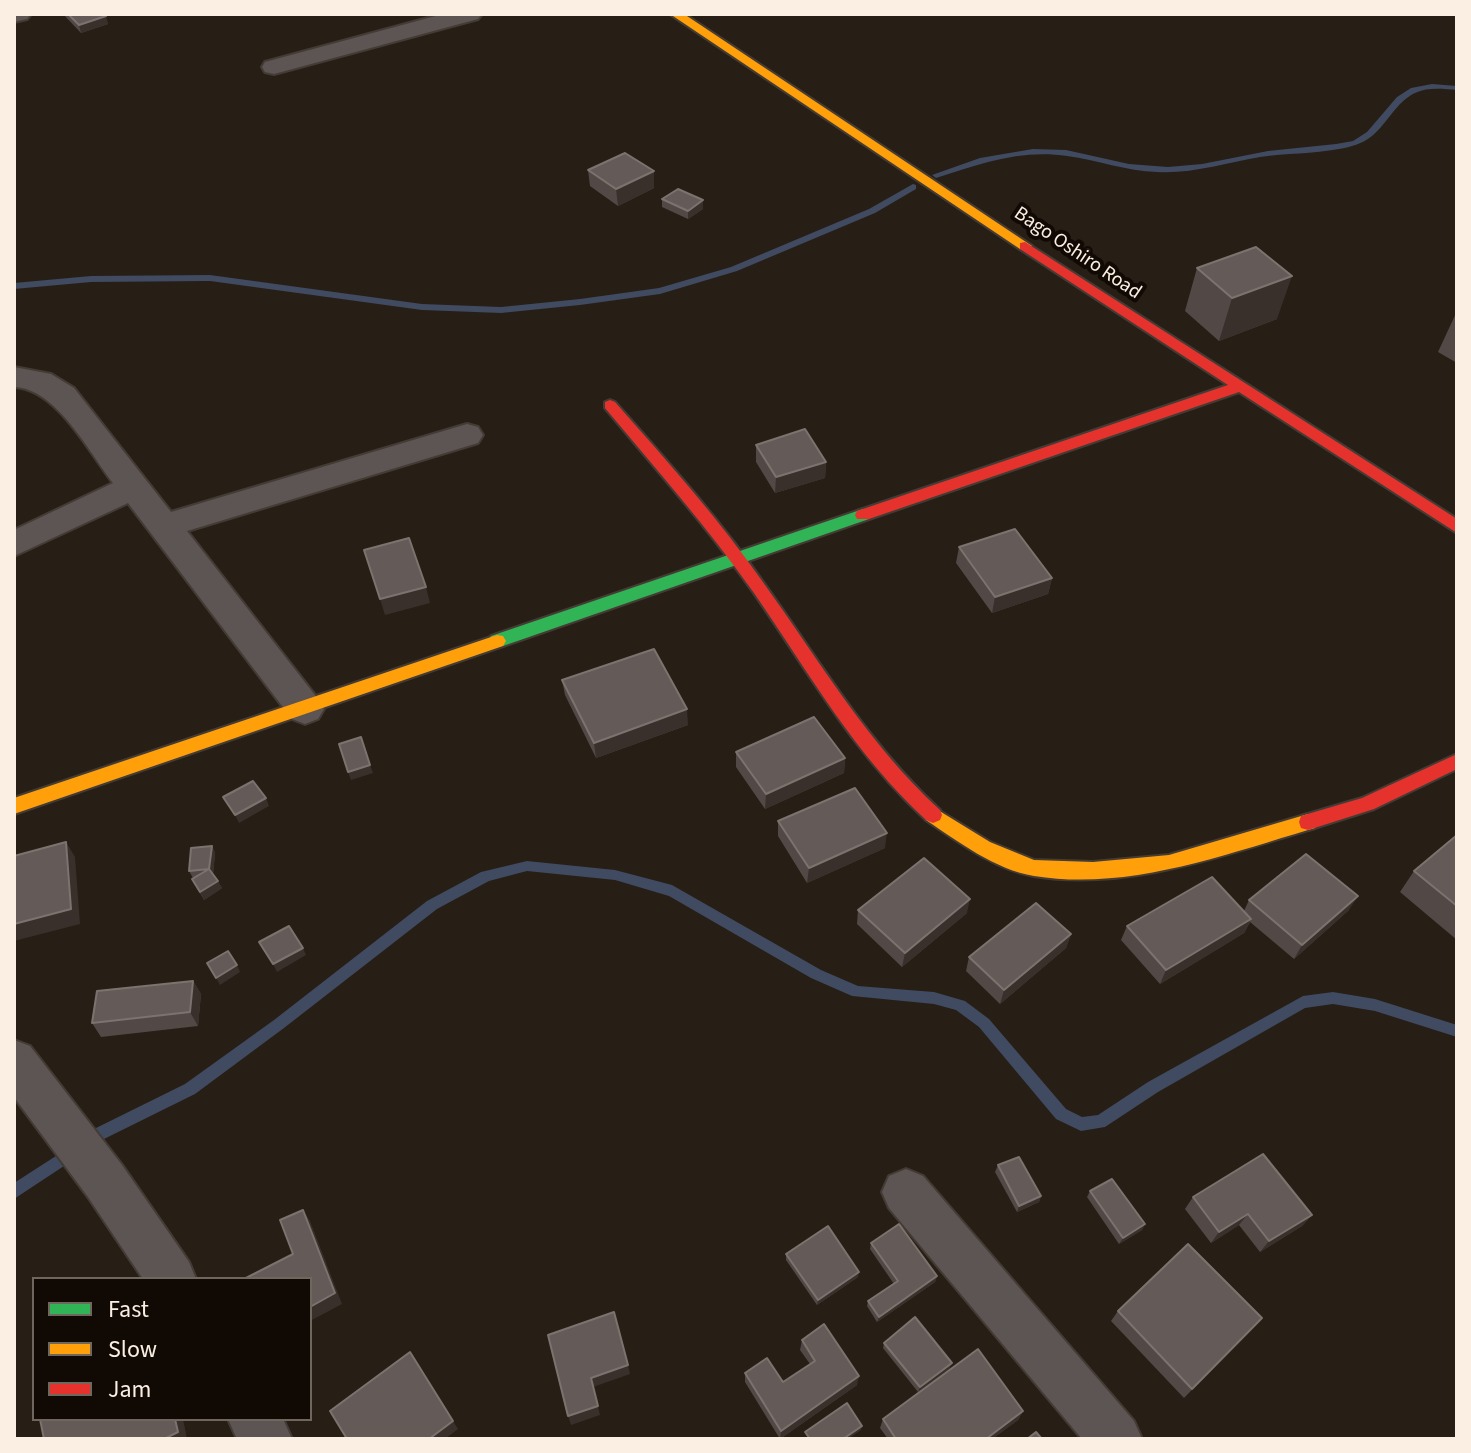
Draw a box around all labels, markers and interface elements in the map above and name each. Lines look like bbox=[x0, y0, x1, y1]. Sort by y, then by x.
street label: Bago Oshiro Road bbox=[1009, 203, 1145, 305]
legend bbox=[32, 1277, 312, 1421]
text: Fast bbox=[108, 1292, 149, 1327]
text: Slow bbox=[108, 1332, 157, 1367]
text: Jam bbox=[108, 1372, 152, 1407]

